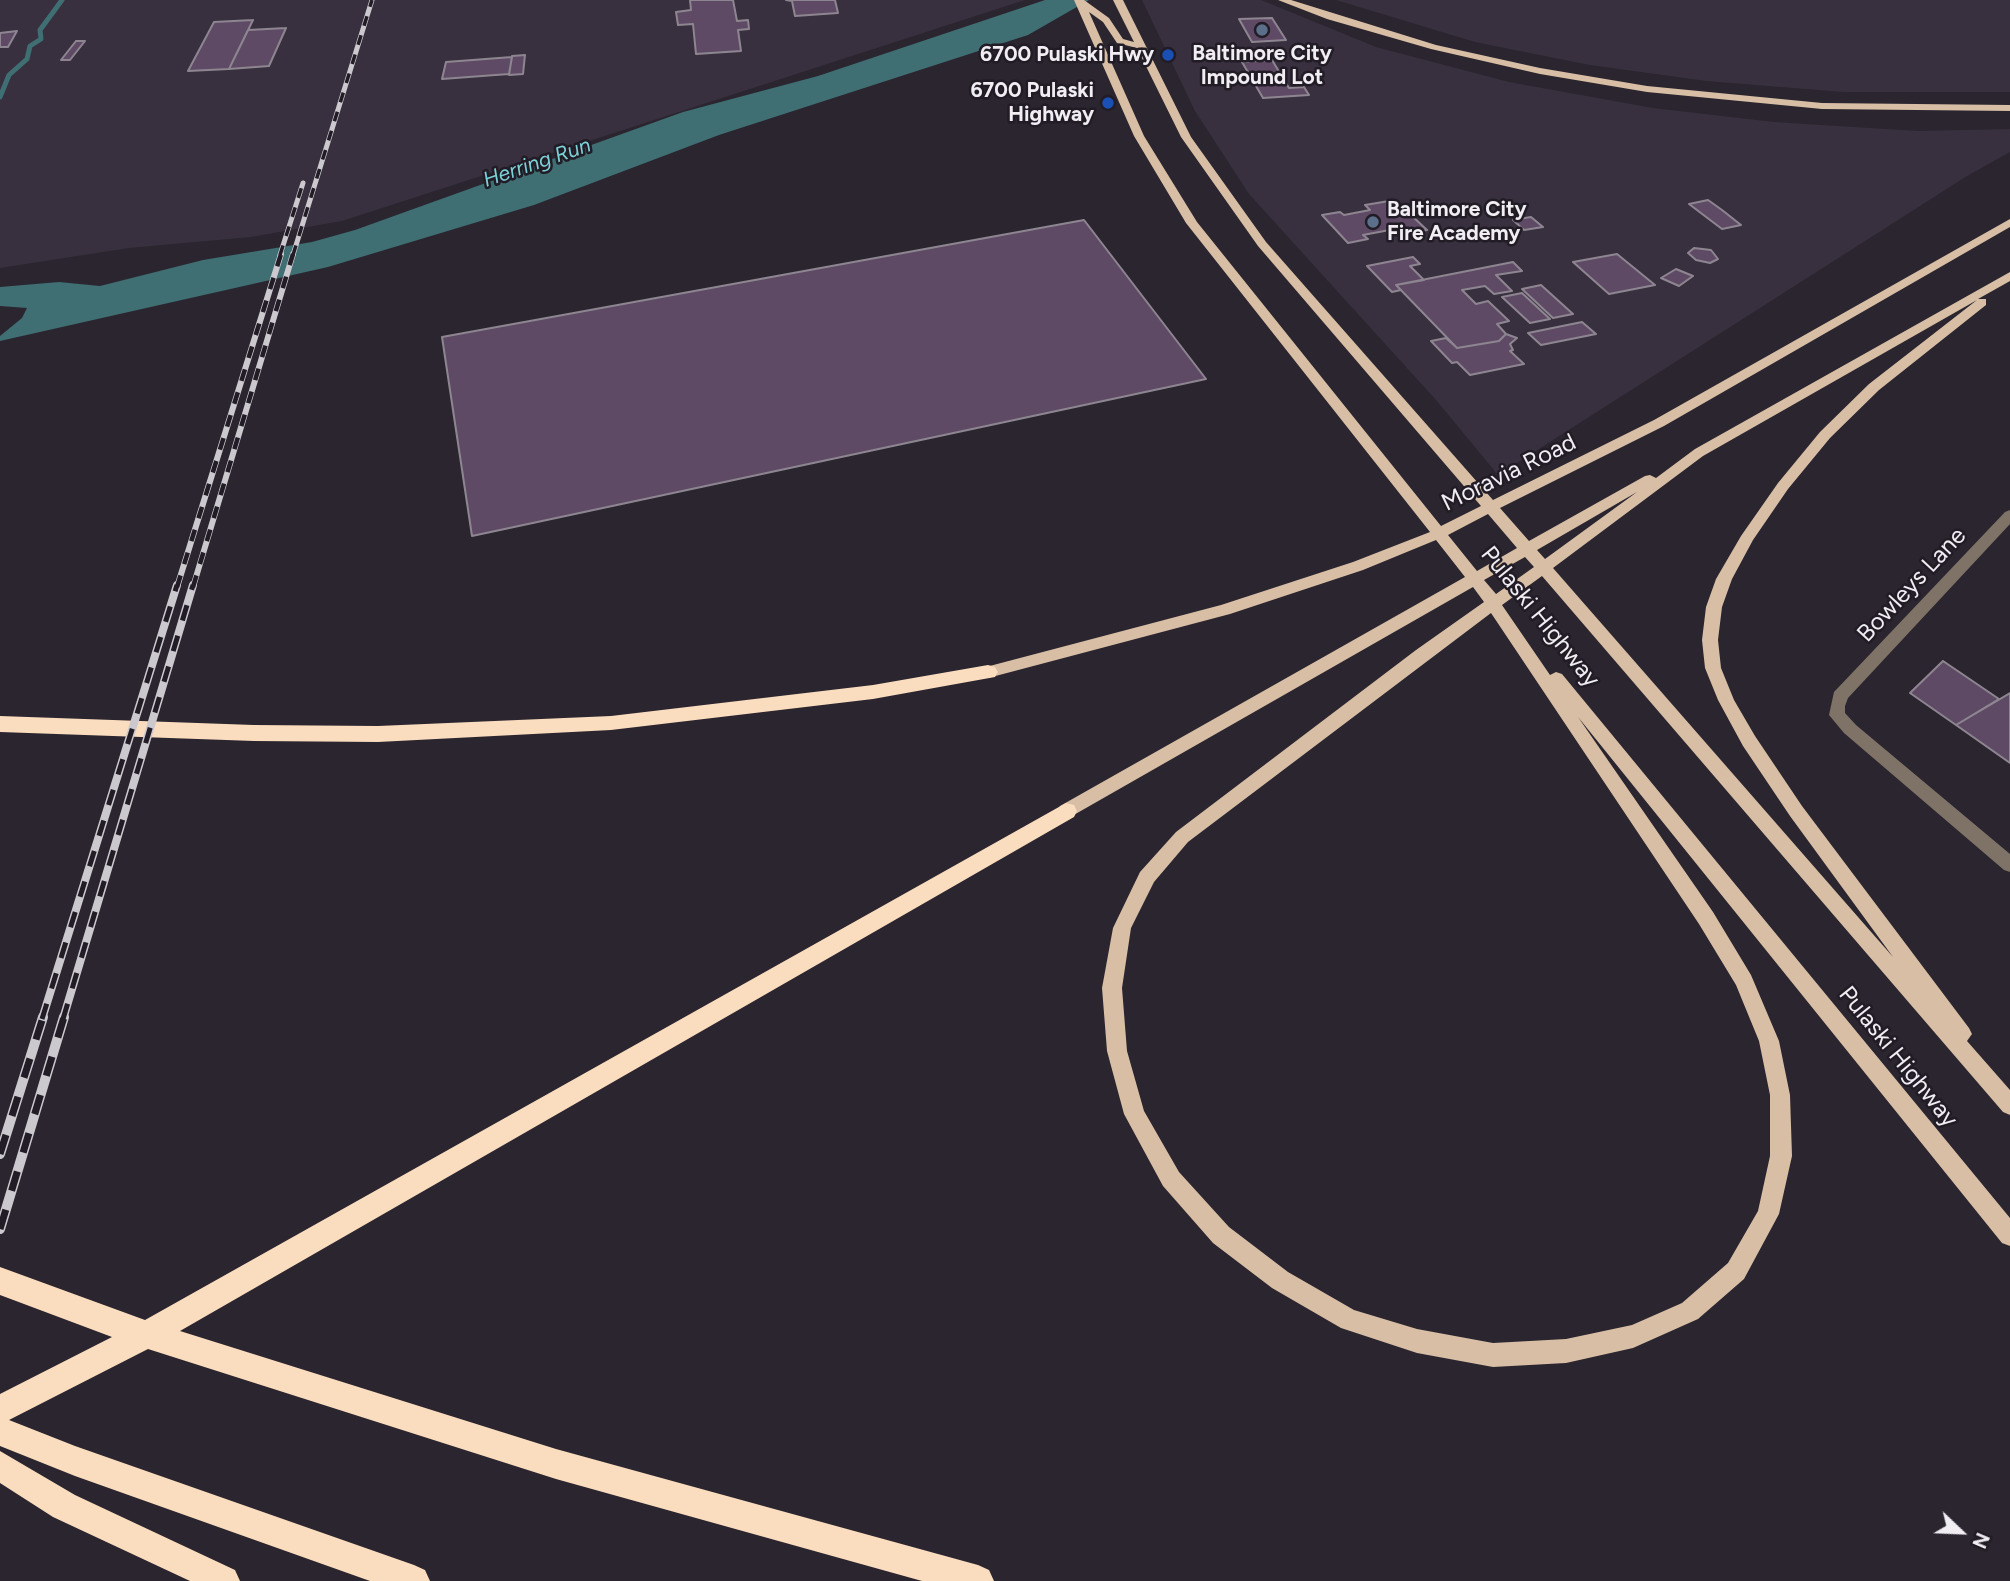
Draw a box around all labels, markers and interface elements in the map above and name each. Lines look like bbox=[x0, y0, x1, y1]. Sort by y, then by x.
marker: Baltimore City Impound Lot bbox=[1254, 22, 1270, 38]
place label: Baltimore City Impound Lot bbox=[1192, 41, 1332, 91]
place label: 6700 Pulaski Hwy bbox=[980, 42, 1154, 68]
marker: 6700 Pulaski Hwy bbox=[1160, 47, 1176, 63]
place label: 6700 Pulaski Highway bbox=[970, 78, 1094, 128]
marker: 6700 Pulaski Highway bbox=[1100, 95, 1116, 111]
water label: Herring Run bbox=[480, 133, 594, 193]
place label: Baltimore City Fire Academy bbox=[1387, 197, 1527, 247]
marker: Baltimore City Fire Academy bbox=[1365, 214, 1381, 230]
street label: Moravia Road bbox=[1437, 428, 1581, 518]
street label: Bowleys Lane bbox=[1852, 522, 1972, 648]
street label: Pulaski Highway bbox=[1474, 541, 1606, 693]
street label: Pulaski Highway bbox=[1832, 981, 1964, 1133]
north arrow bbox=[1926, 1497, 1996, 1567]
text: N bbox=[1967, 1529, 1994, 1552]

